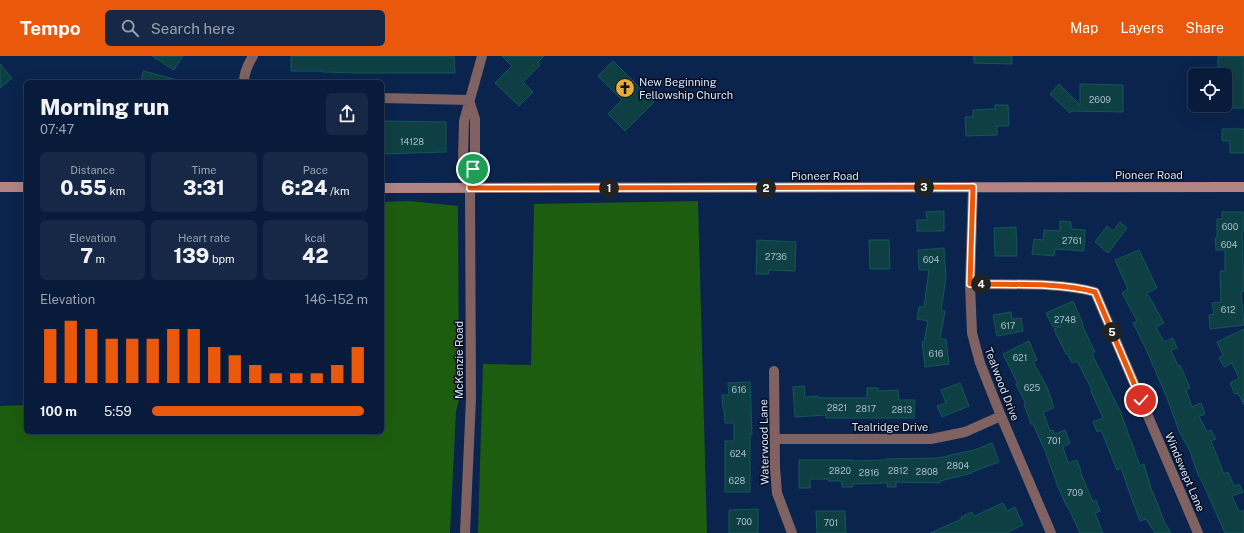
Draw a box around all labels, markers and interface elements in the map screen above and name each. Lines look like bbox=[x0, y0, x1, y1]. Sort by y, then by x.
search box bbox=[105, 10, 385, 46]
text: Tempo bbox=[20, 17, 81, 39]
icon: search bbox=[119, 17, 141, 39]
text: Search here bbox=[151, 20, 235, 37]
text: Map bbox=[1070, 20, 1098, 36]
text: Layers bbox=[1120, 20, 1164, 36]
text: Share bbox=[1186, 20, 1224, 36]
map controls bbox=[1188, 68, 1232, 112]
button: locate bbox=[1188, 68, 1232, 112]
place label: New Beginning Fellowship Church bbox=[639, 76, 733, 101]
church icon: New Beginning Fellowship Church bbox=[614, 77, 636, 99]
button: share bbox=[326, 93, 368, 135]
text: Morning run bbox=[40, 94, 169, 120]
house number: 2609 bbox=[1089, 94, 1111, 105]
text: 07:47 bbox=[40, 122, 74, 137]
house number: 14128 bbox=[400, 136, 424, 147]
pin bbox=[456, 152, 490, 186]
icon: arrive bbox=[462, 158, 484, 180]
text: Distance bbox=[70, 164, 115, 176]
text: Time bbox=[191, 164, 217, 176]
text: Pace bbox=[303, 164, 328, 176]
street label: Pioneer Road bbox=[1115, 169, 1183, 181]
street label: Pioneer Road bbox=[791, 170, 859, 182]
text: 0.55 bbox=[60, 176, 107, 200]
text: 3:31 bbox=[183, 176, 225, 200]
text: 6:24 bbox=[281, 176, 327, 200]
pin: 3 bbox=[914, 177, 934, 197]
pin: 1 bbox=[599, 178, 619, 198]
pin: 2 bbox=[756, 178, 776, 198]
text: 3 bbox=[920, 181, 928, 193]
text: 1 bbox=[607, 182, 611, 194]
text: 2 bbox=[763, 182, 770, 194]
text: km bbox=[107, 185, 125, 197]
text: /km bbox=[327, 185, 350, 197]
house number: 600 bbox=[1222, 221, 1239, 232]
text: Elevation bbox=[69, 232, 116, 244]
text: Heart rate bbox=[178, 232, 230, 244]
text: kcal bbox=[305, 232, 326, 244]
house number: 2761 bbox=[1062, 235, 1082, 246]
house number: 604 bbox=[1221, 239, 1238, 250]
text: 7 bbox=[80, 244, 93, 268]
text: 139 bbox=[173, 244, 209, 268]
text: 42 bbox=[302, 244, 329, 268]
house number: 2736 bbox=[765, 251, 787, 262]
text: m bbox=[93, 253, 105, 265]
text: bpm bbox=[209, 253, 235, 265]
house number: 604 bbox=[923, 254, 940, 265]
pin: 4 bbox=[971, 274, 991, 294]
text: 4 bbox=[977, 278, 985, 290]
text: Elevation bbox=[40, 292, 95, 307]
text: 146–152 m bbox=[304, 292, 368, 307]
house number: 612 bbox=[1221, 304, 1235, 315]
house number: 2748 bbox=[1054, 314, 1076, 325]
house number: 617 bbox=[1001, 320, 1015, 331]
street label: McKenzie Road bbox=[453, 321, 465, 399]
pin: 5 bbox=[1102, 322, 1122, 342]
text: 5 bbox=[1108, 326, 1116, 338]
street label: Tealwood Drive bbox=[982, 346, 1022, 422]
house number: 616 bbox=[929, 348, 944, 359]
house number: 621 bbox=[1013, 352, 1027, 363]
house number: 625 bbox=[1024, 382, 1041, 393]
pin bbox=[1124, 383, 1158, 417]
house number: 616 bbox=[732, 384, 747, 395]
icon: check bbox=[1130, 389, 1152, 411]
street label: Waterwood Lane bbox=[757, 399, 771, 485]
house number: 2821 bbox=[827, 402, 847, 413]
house number: 2817 bbox=[856, 403, 876, 414]
text: 100 m bbox=[40, 404, 77, 419]
text: 5:59 bbox=[104, 404, 132, 419]
house number: 2813 bbox=[892, 404, 913, 415]
street label: Tealridge Drive bbox=[852, 421, 928, 433]
street label: Windswept Lane bbox=[1163, 431, 1207, 513]
house number: 701 bbox=[1047, 435, 1061, 446]
house number: 624 bbox=[730, 448, 747, 459]
house number: 2804 bbox=[947, 460, 969, 471]
house number: 2820 bbox=[829, 465, 852, 476]
house number: 2812 bbox=[888, 465, 908, 476]
house number: 2808 bbox=[916, 466, 938, 477]
house number: 2816 bbox=[859, 467, 880, 478]
house number: 628 bbox=[729, 475, 746, 486]
house number: 709 bbox=[1067, 487, 1084, 498]
house number: 700 bbox=[736, 516, 753, 527]
house number: 701 bbox=[824, 517, 838, 528]

